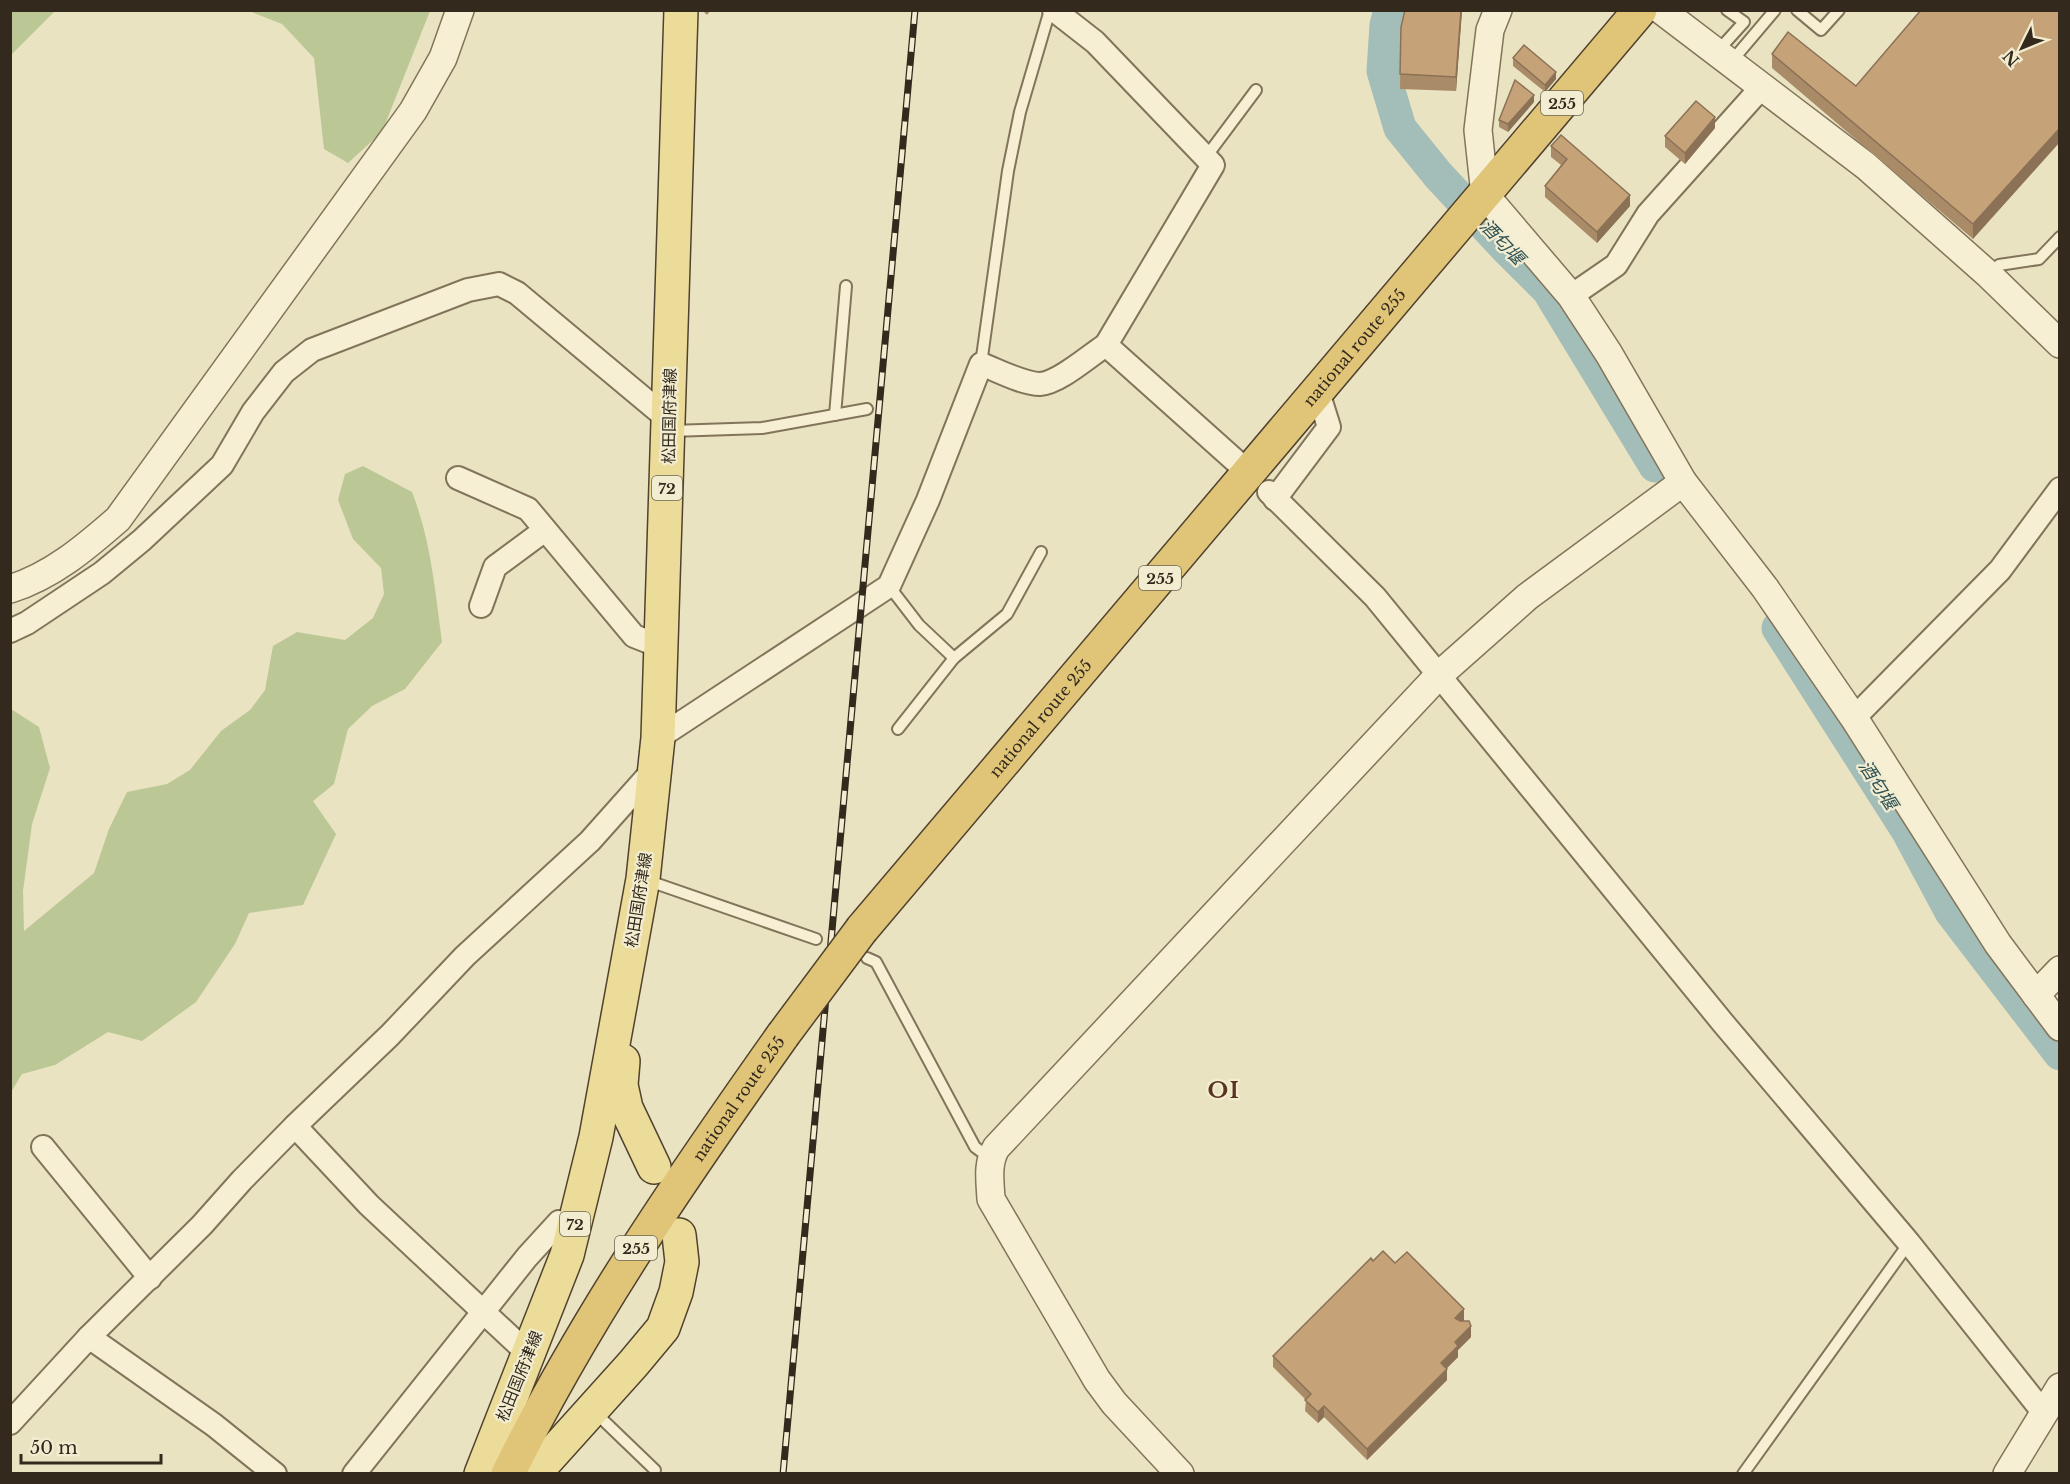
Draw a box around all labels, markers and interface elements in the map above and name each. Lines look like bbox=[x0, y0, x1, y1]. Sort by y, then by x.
north arrow bbox=[1992, 18, 2052, 78]
text: N bbox=[1999, 46, 2023, 71]
road number: 255 bbox=[1541, 91, 1583, 115]
water label: 酒匂堰 bbox=[1475, 215, 1531, 271]
street label: national route 255 bbox=[1299, 284, 1410, 410]
street label: 松田国府津線 bbox=[658, 368, 680, 464]
road number: 72 bbox=[652, 476, 682, 500]
road number: 255 bbox=[1139, 566, 1181, 590]
street label: national route 255 bbox=[985, 655, 1096, 781]
water label: 酒匂堰 bbox=[1854, 756, 1904, 816]
street label: 松田国府津線 bbox=[621, 851, 655, 949]
street label: national route 255 bbox=[688, 1032, 789, 1165]
district label: OI bbox=[1208, 1077, 1240, 1104]
road number: 72 bbox=[560, 1212, 590, 1236]
road number: 255 bbox=[615, 1236, 657, 1260]
street label: 松田国府津線 bbox=[492, 1328, 546, 1424]
scale bar bbox=[21, 1427, 160, 1465]
text: 50 m bbox=[30, 1437, 78, 1459]

